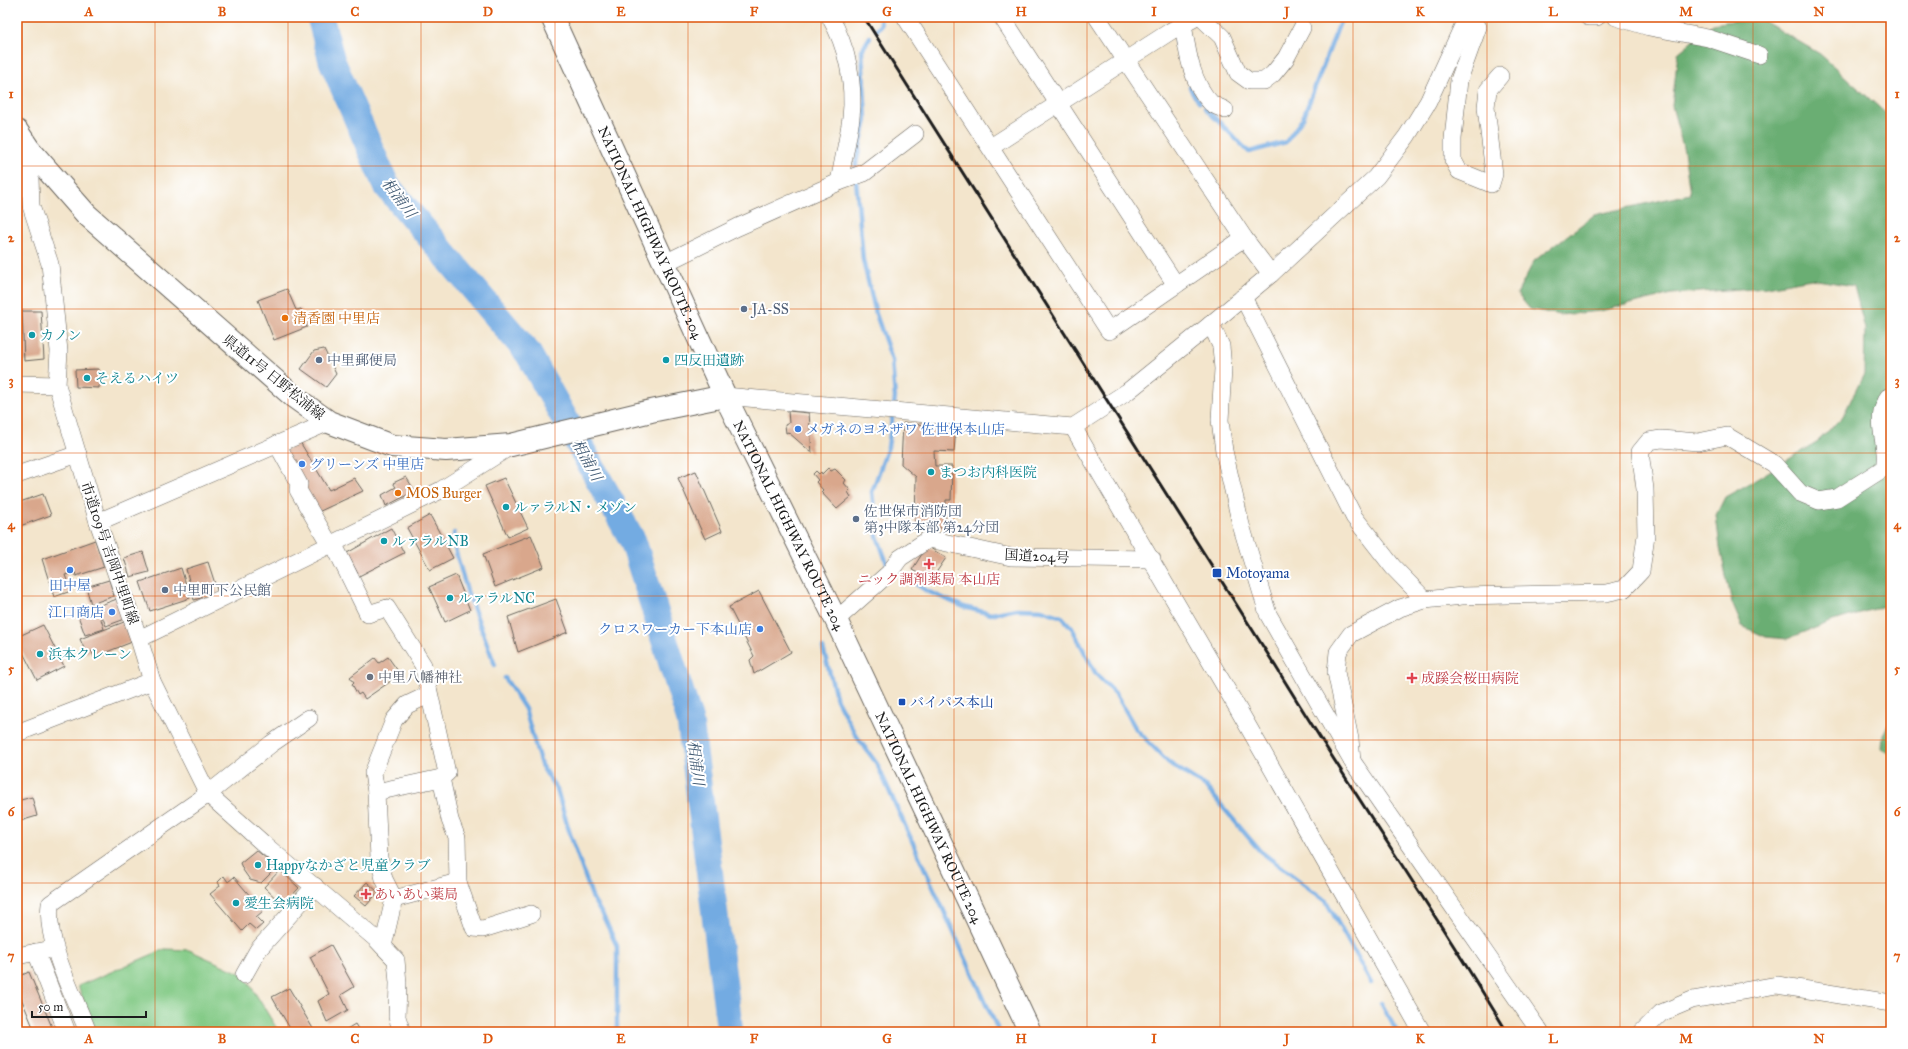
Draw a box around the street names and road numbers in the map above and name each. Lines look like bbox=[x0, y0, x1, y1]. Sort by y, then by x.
street label: NATIONAL HIGHWAY ROUTE 204 bbox=[594, 124, 706, 343]
street label: 県道11号 日野松浦線 bbox=[219, 331, 328, 424]
street label: NATIONAL HIGHWAY ROUTE 204 bbox=[730, 418, 848, 634]
street label: 市道109号 吉岡中里町線 bbox=[77, 479, 142, 627]
street label: 国道204号 bbox=[1004, 546, 1070, 567]
street label: NATIONAL HIGHWAY ROUTE 204 bbox=[871, 709, 986, 927]

